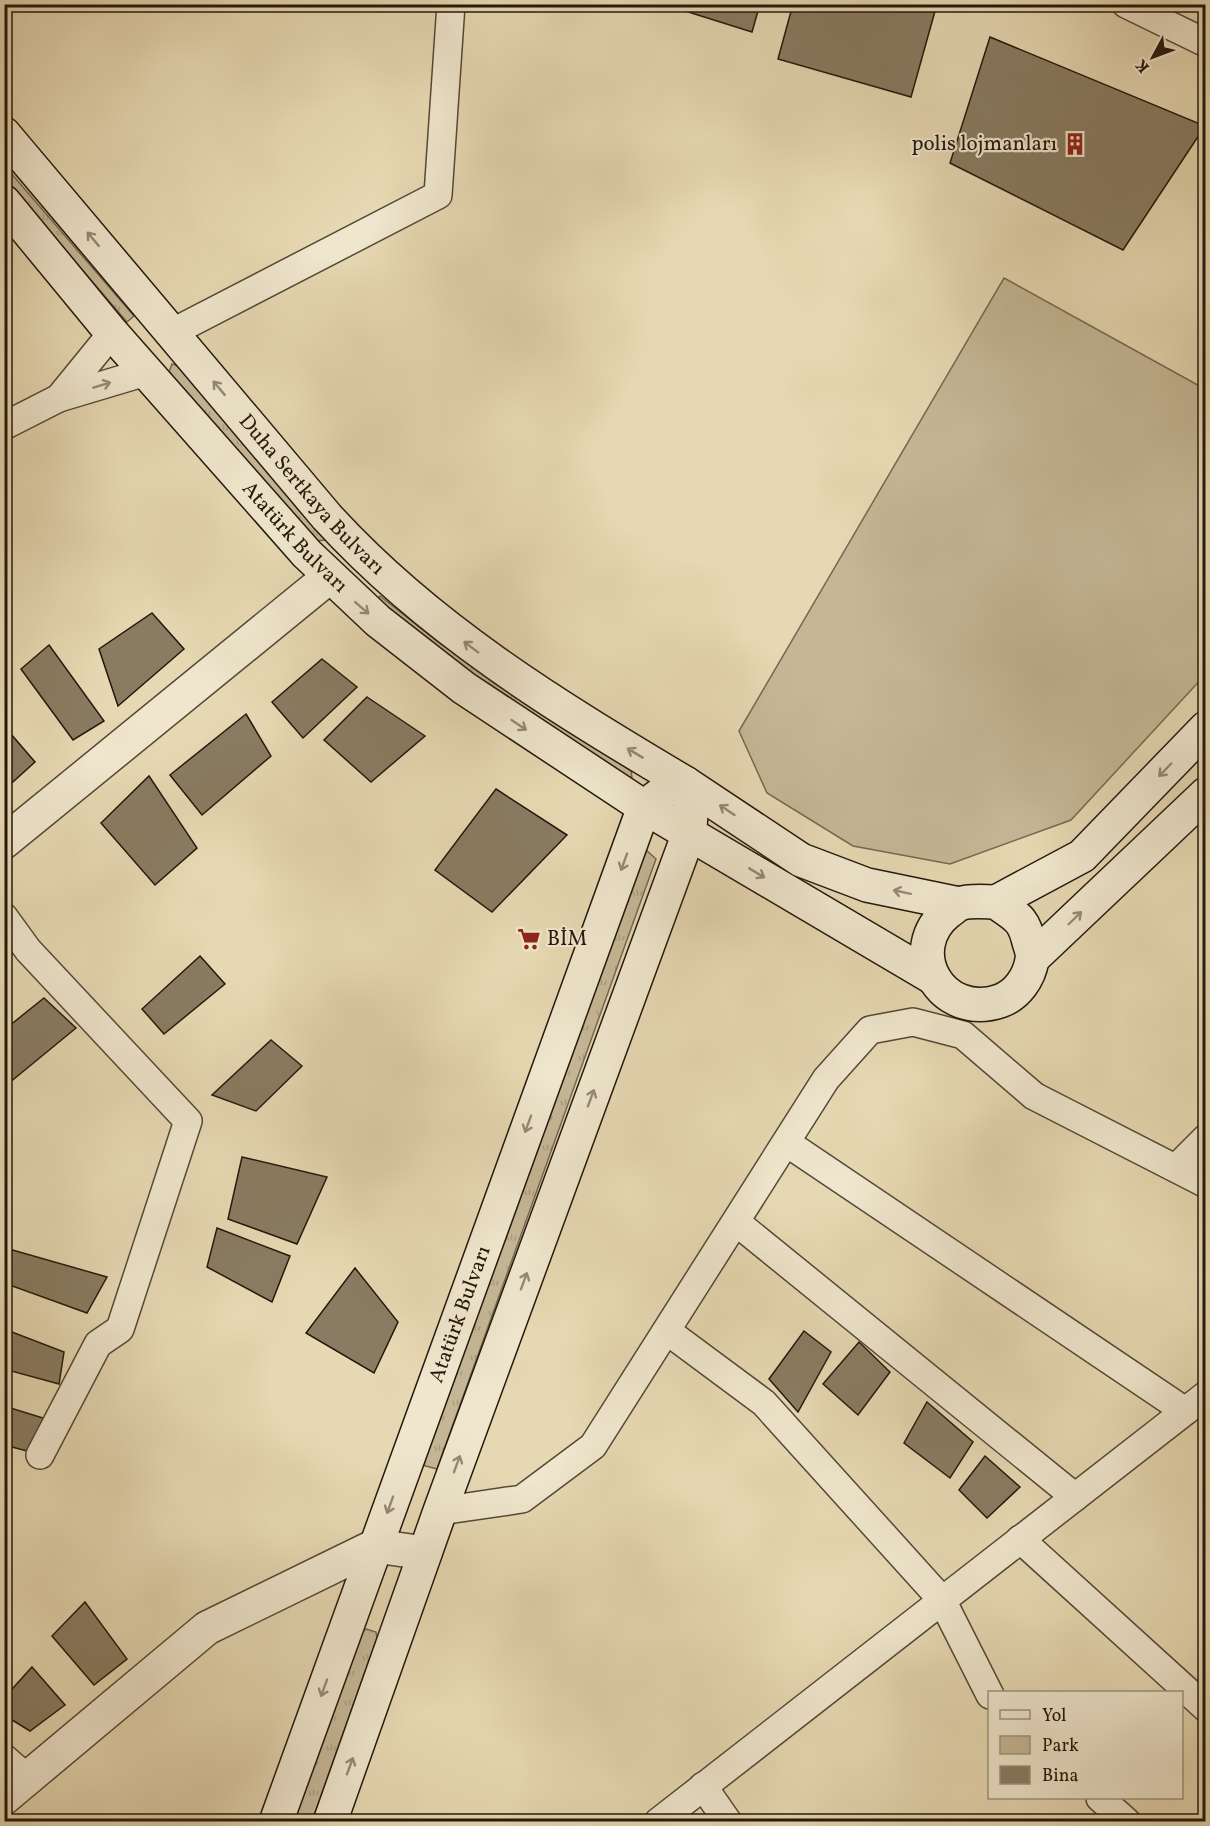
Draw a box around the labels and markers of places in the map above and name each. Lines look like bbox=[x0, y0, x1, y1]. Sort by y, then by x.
place label: polis lojmanları bbox=[911, 130, 1057, 159]
building icon: polis lojmanları bbox=[1062, 131, 1088, 157]
place label: BİM bbox=[547, 925, 587, 954]
supermarket icon: BİM bbox=[516, 926, 542, 952]

